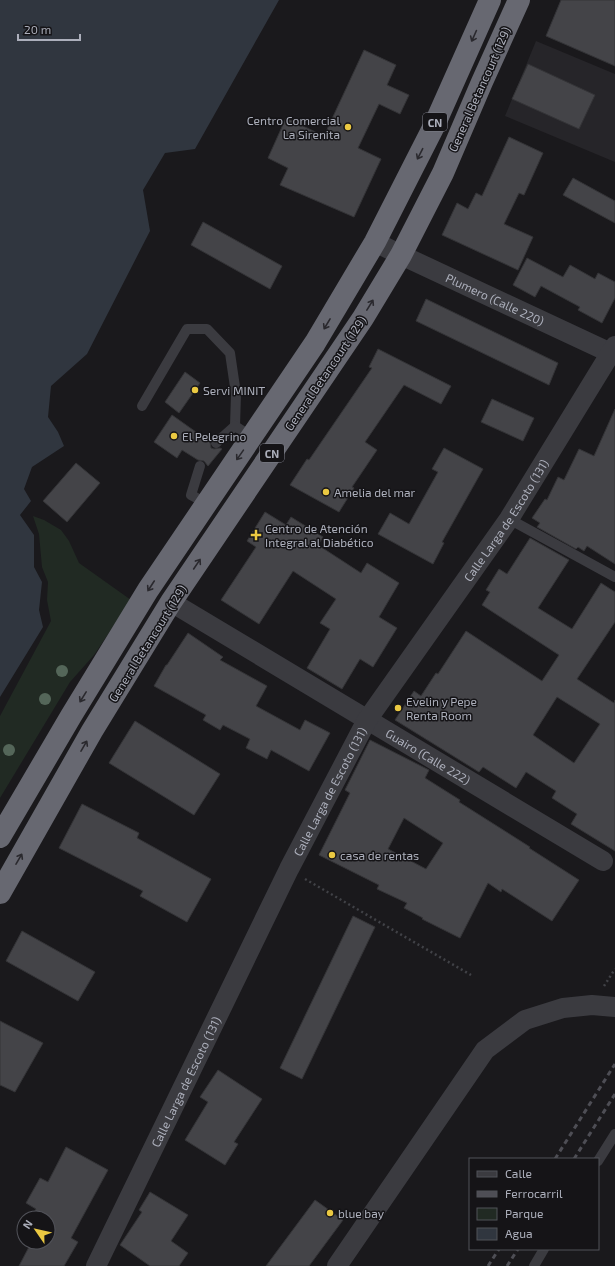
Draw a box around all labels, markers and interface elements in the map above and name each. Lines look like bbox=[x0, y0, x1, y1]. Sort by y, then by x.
scale bar bbox=[18, 16, 80, 42]
text: 20 m bbox=[24, 22, 51, 36]
street label: General Betancourt (129) bbox=[445, 24, 513, 154]
one-way arrow bbox=[470, 29, 477, 41]
place label: Centro Comercial La Sirenita bbox=[247, 113, 340, 141]
road number: CN bbox=[423, 113, 447, 131]
marker: Centro Comercial La Sirenita bbox=[343, 122, 353, 132]
one-way arrow bbox=[416, 147, 423, 159]
street label: Plumero (Calle 220) bbox=[444, 270, 547, 328]
one-way arrow bbox=[367, 299, 375, 311]
street label: General Betancourt (129) bbox=[281, 313, 369, 433]
one-way arrow bbox=[322, 318, 330, 330]
place label: Servi MINIT bbox=[203, 383, 265, 397]
marker: Servi MINIT bbox=[190, 385, 200, 395]
place label: El Pelegrino bbox=[182, 429, 247, 443]
marker: El Pelegrino bbox=[169, 431, 179, 441]
road number: CN bbox=[260, 444, 284, 462]
one-way arrow bbox=[235, 450, 244, 461]
street label: Calle Larga de Escoto (131) bbox=[460, 457, 551, 584]
place label: Amelia del mar bbox=[334, 485, 416, 499]
marker: Amelia del mar bbox=[321, 487, 331, 497]
place label: Centro de Atención Integral al Diabético bbox=[265, 521, 374, 549]
marker: Centro de Atención Integral al Diabético bbox=[250, 529, 262, 541]
one-way arrow bbox=[193, 558, 201, 570]
one-way arrow bbox=[147, 580, 155, 591]
street label: General Betancourt (129) bbox=[105, 582, 189, 704]
one-way arrow bbox=[78, 691, 86, 703]
place label: Evelin y Pepe Renta Room bbox=[406, 694, 477, 722]
marker: Evelin y Pepe Renta Room bbox=[393, 703, 403, 713]
street label: Calle Larga de Escoto (131) bbox=[290, 725, 369, 858]
street label: Guairo (Calle 222) bbox=[383, 726, 473, 787]
one-way arrow bbox=[80, 740, 88, 752]
place label: casa de rentas bbox=[340, 848, 419, 862]
marker: casa de rentas bbox=[327, 850, 337, 860]
one-way arrow bbox=[16, 853, 24, 865]
street label: Calle Larga de Escoto (131) bbox=[148, 1014, 223, 1149]
legend bbox=[469, 1158, 599, 1250]
text: Calle bbox=[505, 1166, 532, 1180]
text: Ferrocarril bbox=[505, 1186, 563, 1200]
place label: blue bay bbox=[338, 1206, 385, 1220]
text: Parque bbox=[505, 1206, 543, 1220]
marker: blue bay bbox=[325, 1208, 335, 1218]
north arrow bbox=[16, 1210, 56, 1250]
text: N bbox=[20, 1217, 35, 1231]
text: Agua bbox=[505, 1226, 533, 1240]

